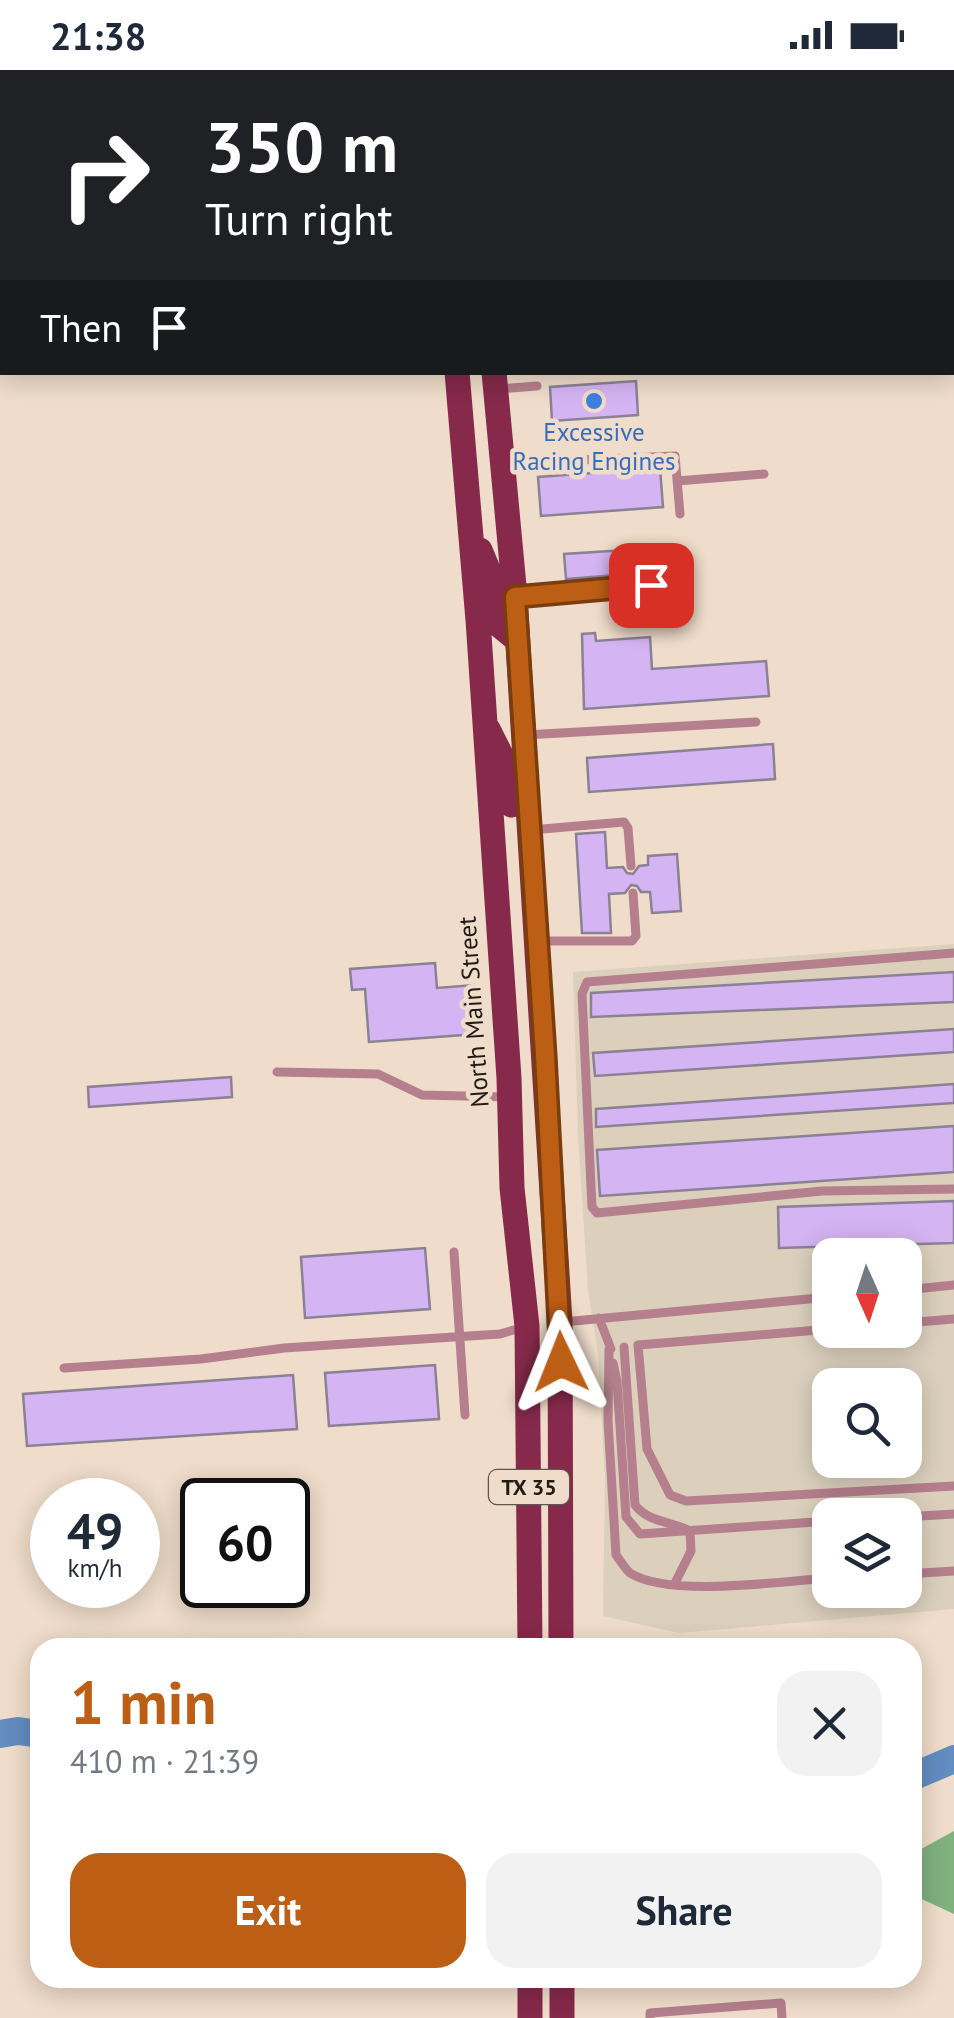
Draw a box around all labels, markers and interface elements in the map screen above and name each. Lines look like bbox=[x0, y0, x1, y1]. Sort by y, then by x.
text: 21:38 bbox=[50, 11, 146, 60]
text: 350 m bbox=[205, 101, 398, 191]
icon: right bbox=[40, 110, 170, 240]
text: Turn right bbox=[205, 189, 393, 247]
icon: arrive bbox=[142, 300, 197, 355]
text: Then bbox=[40, 303, 122, 352]
marker: Excessive Racing Engines bbox=[583, 390, 605, 412]
place label: Excessive Racing Engines bbox=[513, 416, 675, 477]
pin bbox=[609, 543, 694, 628]
icon: arrive bbox=[624, 558, 679, 613]
street label: North Main Street bbox=[450, 915, 496, 1109]
north arrow bbox=[812, 1238, 922, 1348]
map controls bbox=[812, 1238, 922, 1608]
position arrow bbox=[509, 1310, 613, 1414]
button: search bbox=[812, 1368, 922, 1478]
road number: TX 35 bbox=[489, 1470, 569, 1504]
speed limit sign: 60 bbox=[180, 1478, 310, 1608]
text: 49 bbox=[67, 1498, 123, 1563]
button: layers bbox=[812, 1498, 922, 1608]
text: km/h bbox=[68, 1552, 122, 1584]
text: 1 min bbox=[70, 1663, 216, 1741]
button: close bbox=[777, 1671, 882, 1776]
text: 410 m · 21:39 bbox=[70, 1740, 259, 1782]
button: Exit bbox=[70, 1853, 466, 1968]
button: Share bbox=[486, 1853, 882, 1968]

